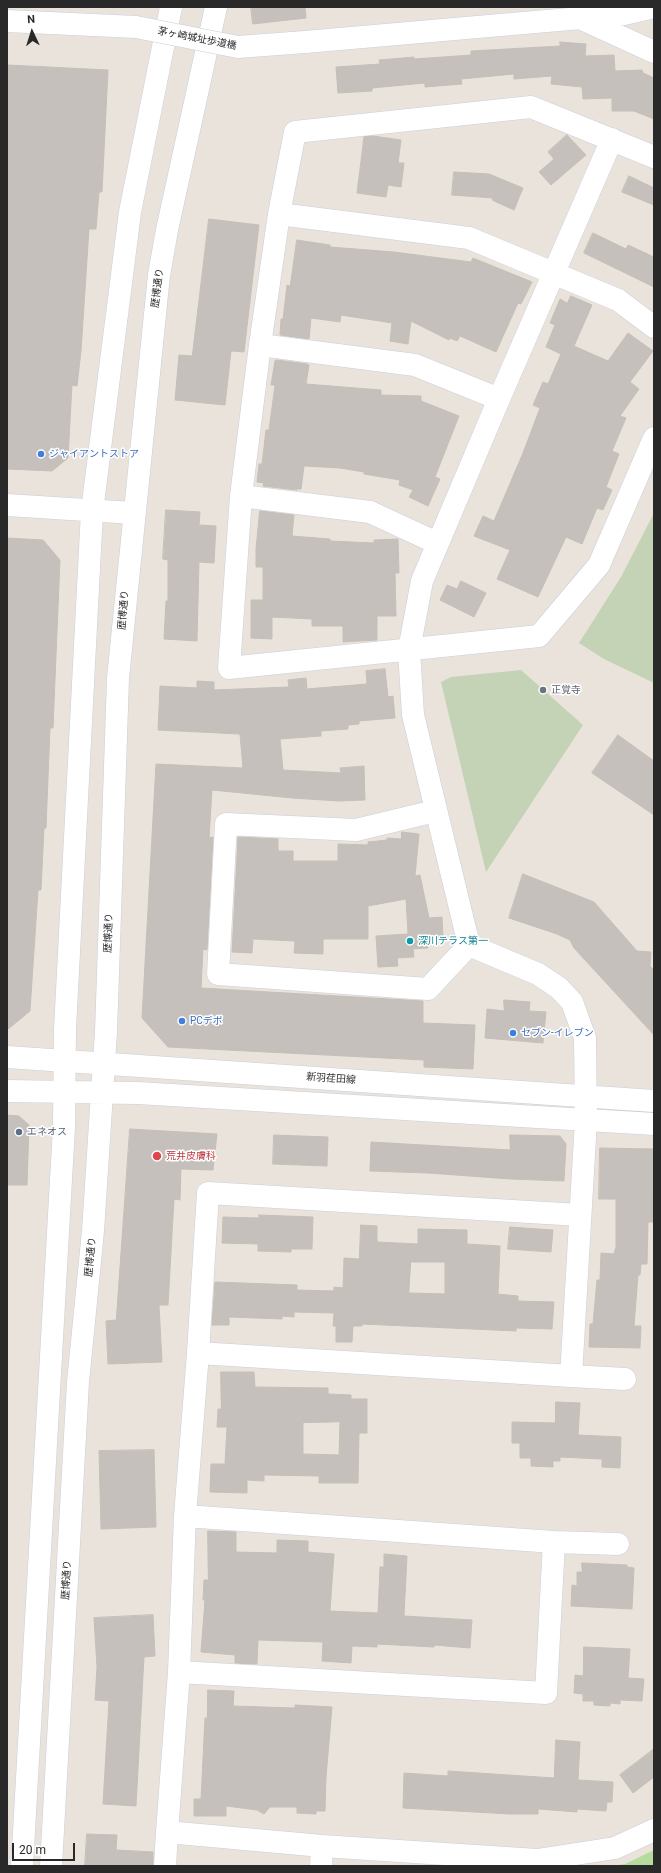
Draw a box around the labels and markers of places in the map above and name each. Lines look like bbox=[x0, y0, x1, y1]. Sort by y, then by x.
place label: ジャイアントストア bbox=[49, 448, 139, 460]
marker: ジャイアントストア bbox=[36, 449, 46, 459]
place label: 正覚寺 bbox=[551, 684, 581, 696]
marker: 正覚寺 bbox=[538, 685, 548, 695]
place label: 深川テラス第一 bbox=[418, 935, 488, 947]
marker: 深川テラス第一 bbox=[405, 936, 415, 946]
place label: PCデポ bbox=[190, 1015, 223, 1027]
marker: PCデポ bbox=[177, 1016, 187, 1026]
place label: セブン-イレブン bbox=[521, 1027, 594, 1039]
marker: セブン-イレブン bbox=[508, 1028, 518, 1038]
place label: エネオス bbox=[27, 1126, 67, 1138]
marker: エネオス bbox=[14, 1127, 24, 1137]
marker: 荒井皮膚科 bbox=[151, 1150, 163, 1162]
place label: 荒井皮膚科 bbox=[166, 1150, 216, 1162]

